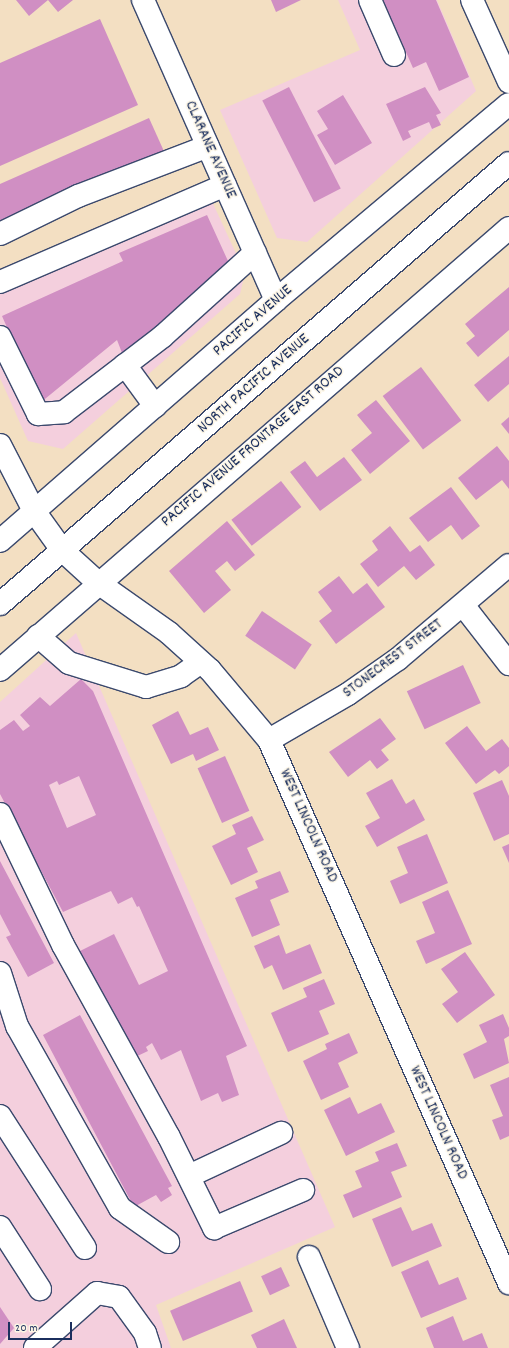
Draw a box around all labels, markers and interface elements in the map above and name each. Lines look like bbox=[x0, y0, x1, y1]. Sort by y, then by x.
street label: CLARANE AVENUE bbox=[180, 98, 240, 202]
street label: PACIFIC AVENUE bbox=[209, 281, 297, 361]
street label: NORTH PACIFIC AVENUE bbox=[194, 330, 314, 438]
street label: PACIFIC AVENUE FRONTAGE EAST ROAD bbox=[158, 362, 348, 532]
street label: STONECREST STREET bbox=[339, 615, 447, 703]
street label: WEST LINCOLN ROAD bbox=[274, 766, 342, 886]
street label: WEST LINCOLN ROAD bbox=[404, 1063, 472, 1183]
scale bar bbox=[10, 1314, 74, 1340]
text: 20 m bbox=[15, 1320, 38, 1337]

